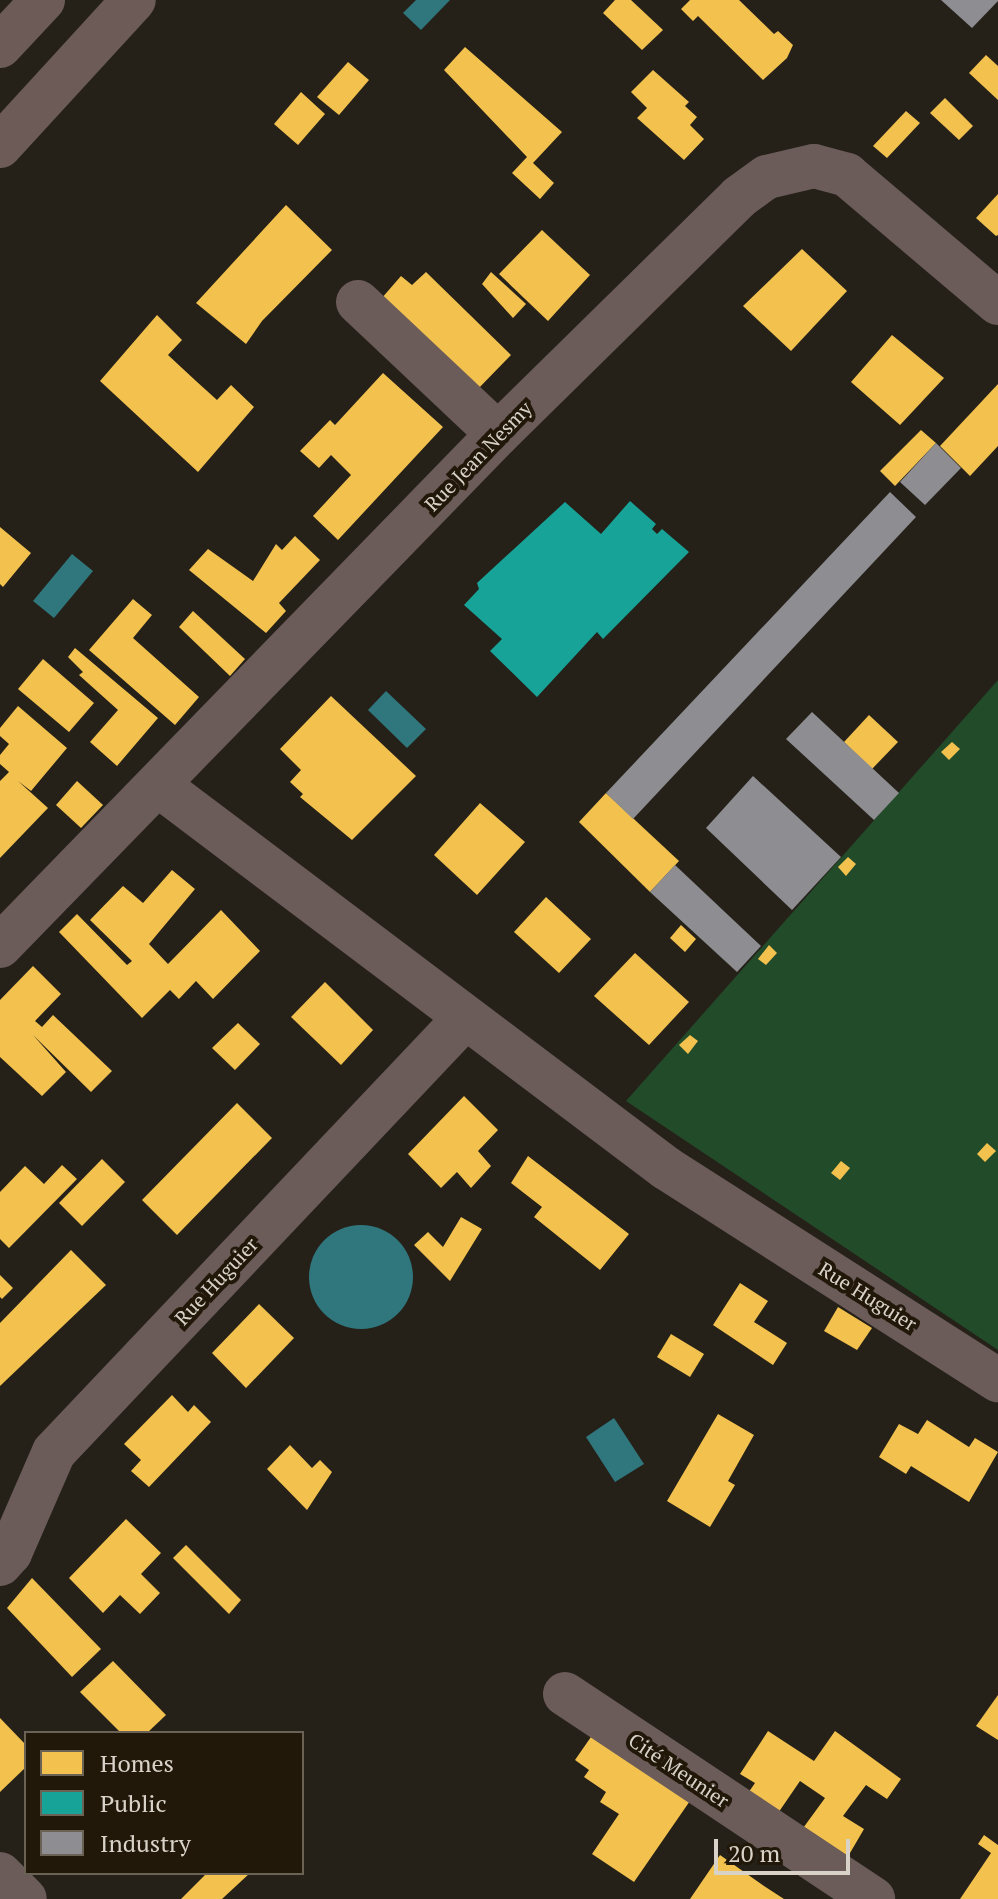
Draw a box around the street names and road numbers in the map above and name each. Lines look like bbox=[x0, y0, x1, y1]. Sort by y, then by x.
street label: Rue Jean Nesmy bbox=[419, 396, 537, 516]
street label: Rue Huguier bbox=[169, 1232, 263, 1330]
street label: Rue Huguier bbox=[815, 1256, 921, 1336]
street label: Cité Meunier bbox=[624, 1728, 734, 1812]

